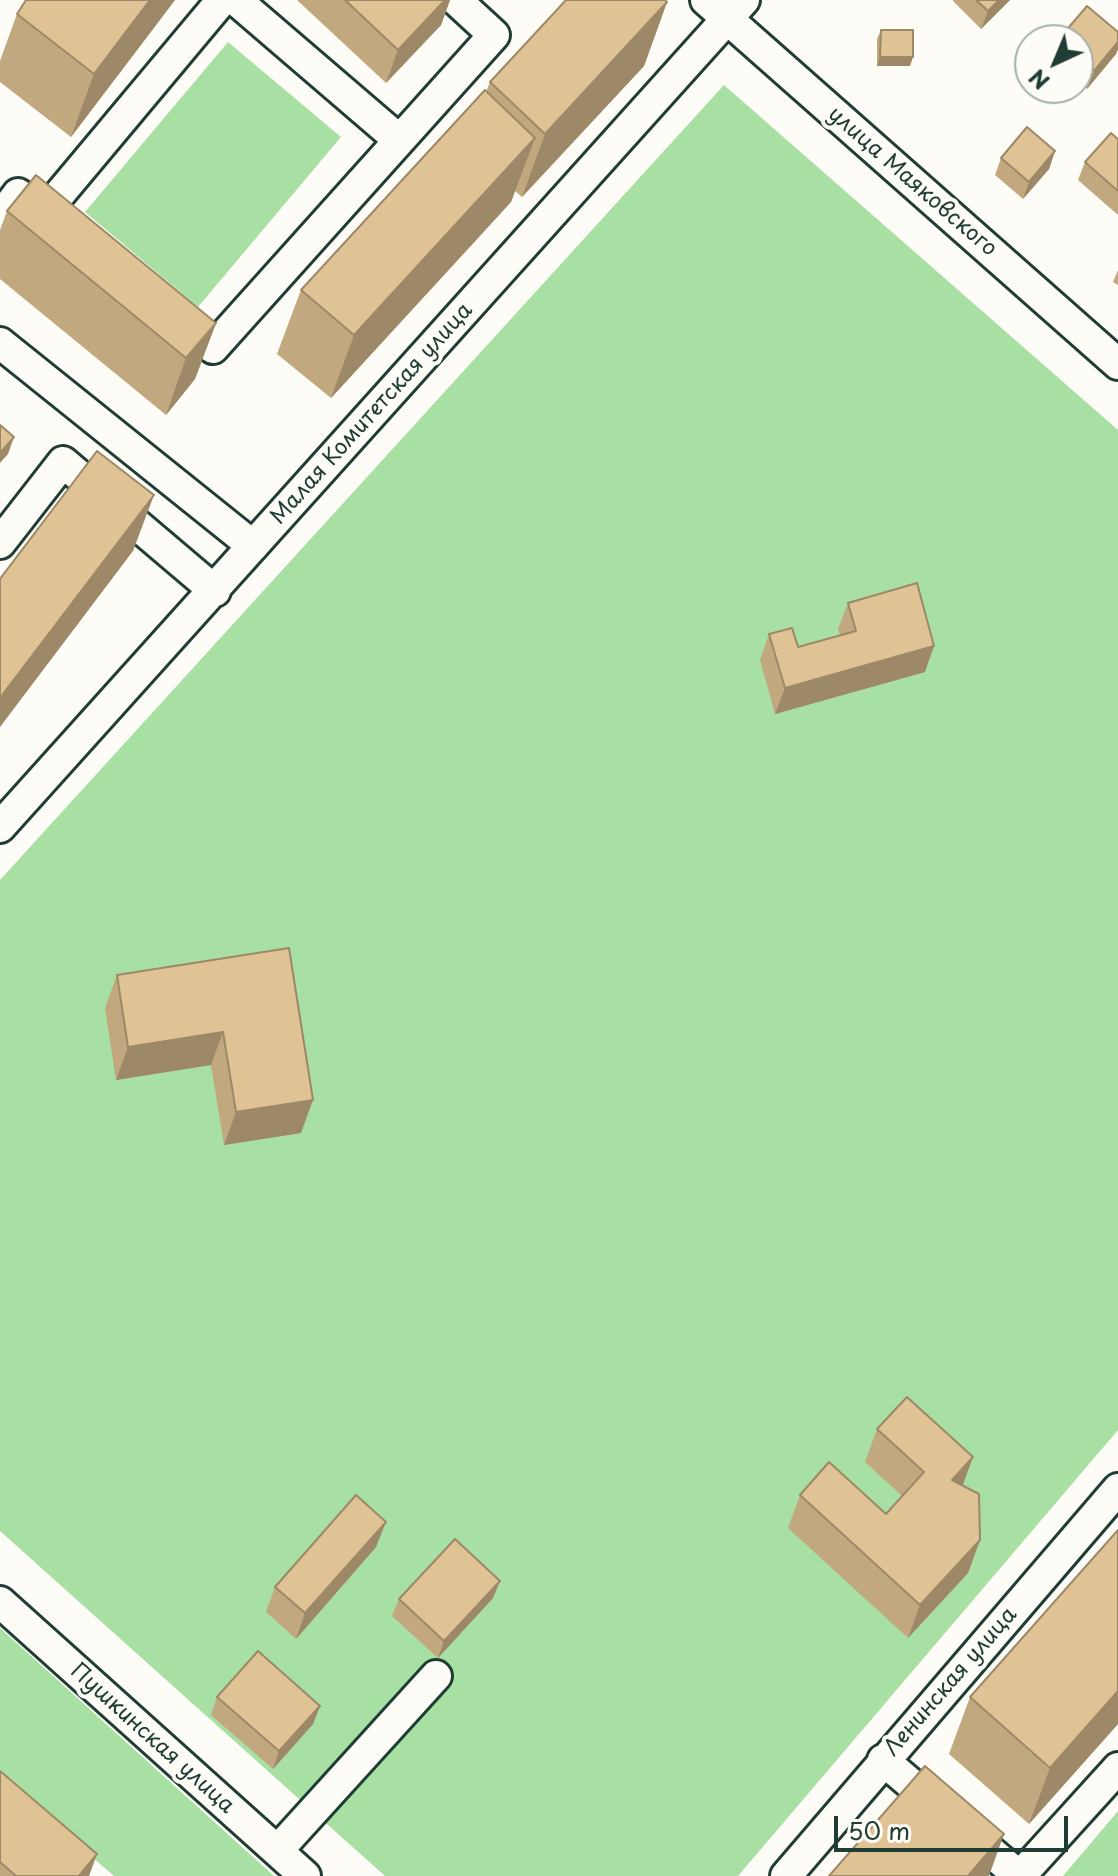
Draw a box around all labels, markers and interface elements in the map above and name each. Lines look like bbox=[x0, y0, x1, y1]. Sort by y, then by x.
north arrow bbox=[1014, 24, 1094, 104]
text: N bbox=[1021, 62, 1056, 98]
street label: улица Маяковского bbox=[822, 101, 1002, 263]
street label: Малая Комитетская улица bbox=[266, 298, 478, 530]
street label: Ленинская улица bbox=[879, 1602, 1023, 1762]
street label: Пушкинская улица bbox=[65, 1658, 239, 1820]
scale bar bbox=[838, 1800, 1072, 1850]
text: 50 m bbox=[848, 1812, 910, 1848]

